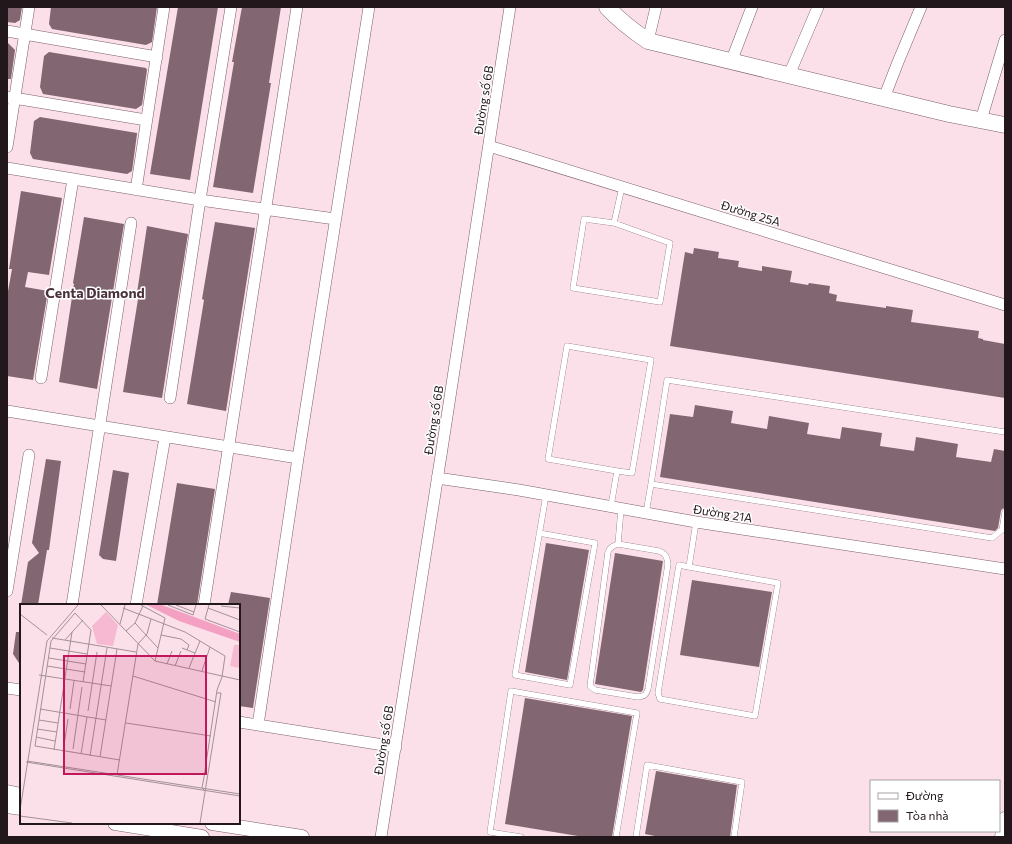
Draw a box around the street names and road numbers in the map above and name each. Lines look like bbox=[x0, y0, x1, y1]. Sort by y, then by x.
street label: Đường số 6B bbox=[470, 64, 495, 136]
street label: Đường 25A bbox=[719, 197, 782, 229]
street label: Đường số 6B bbox=[420, 384, 445, 456]
street label: Đường 21A bbox=[691, 501, 754, 525]
street label: Đường số 6B bbox=[370, 704, 395, 776]

